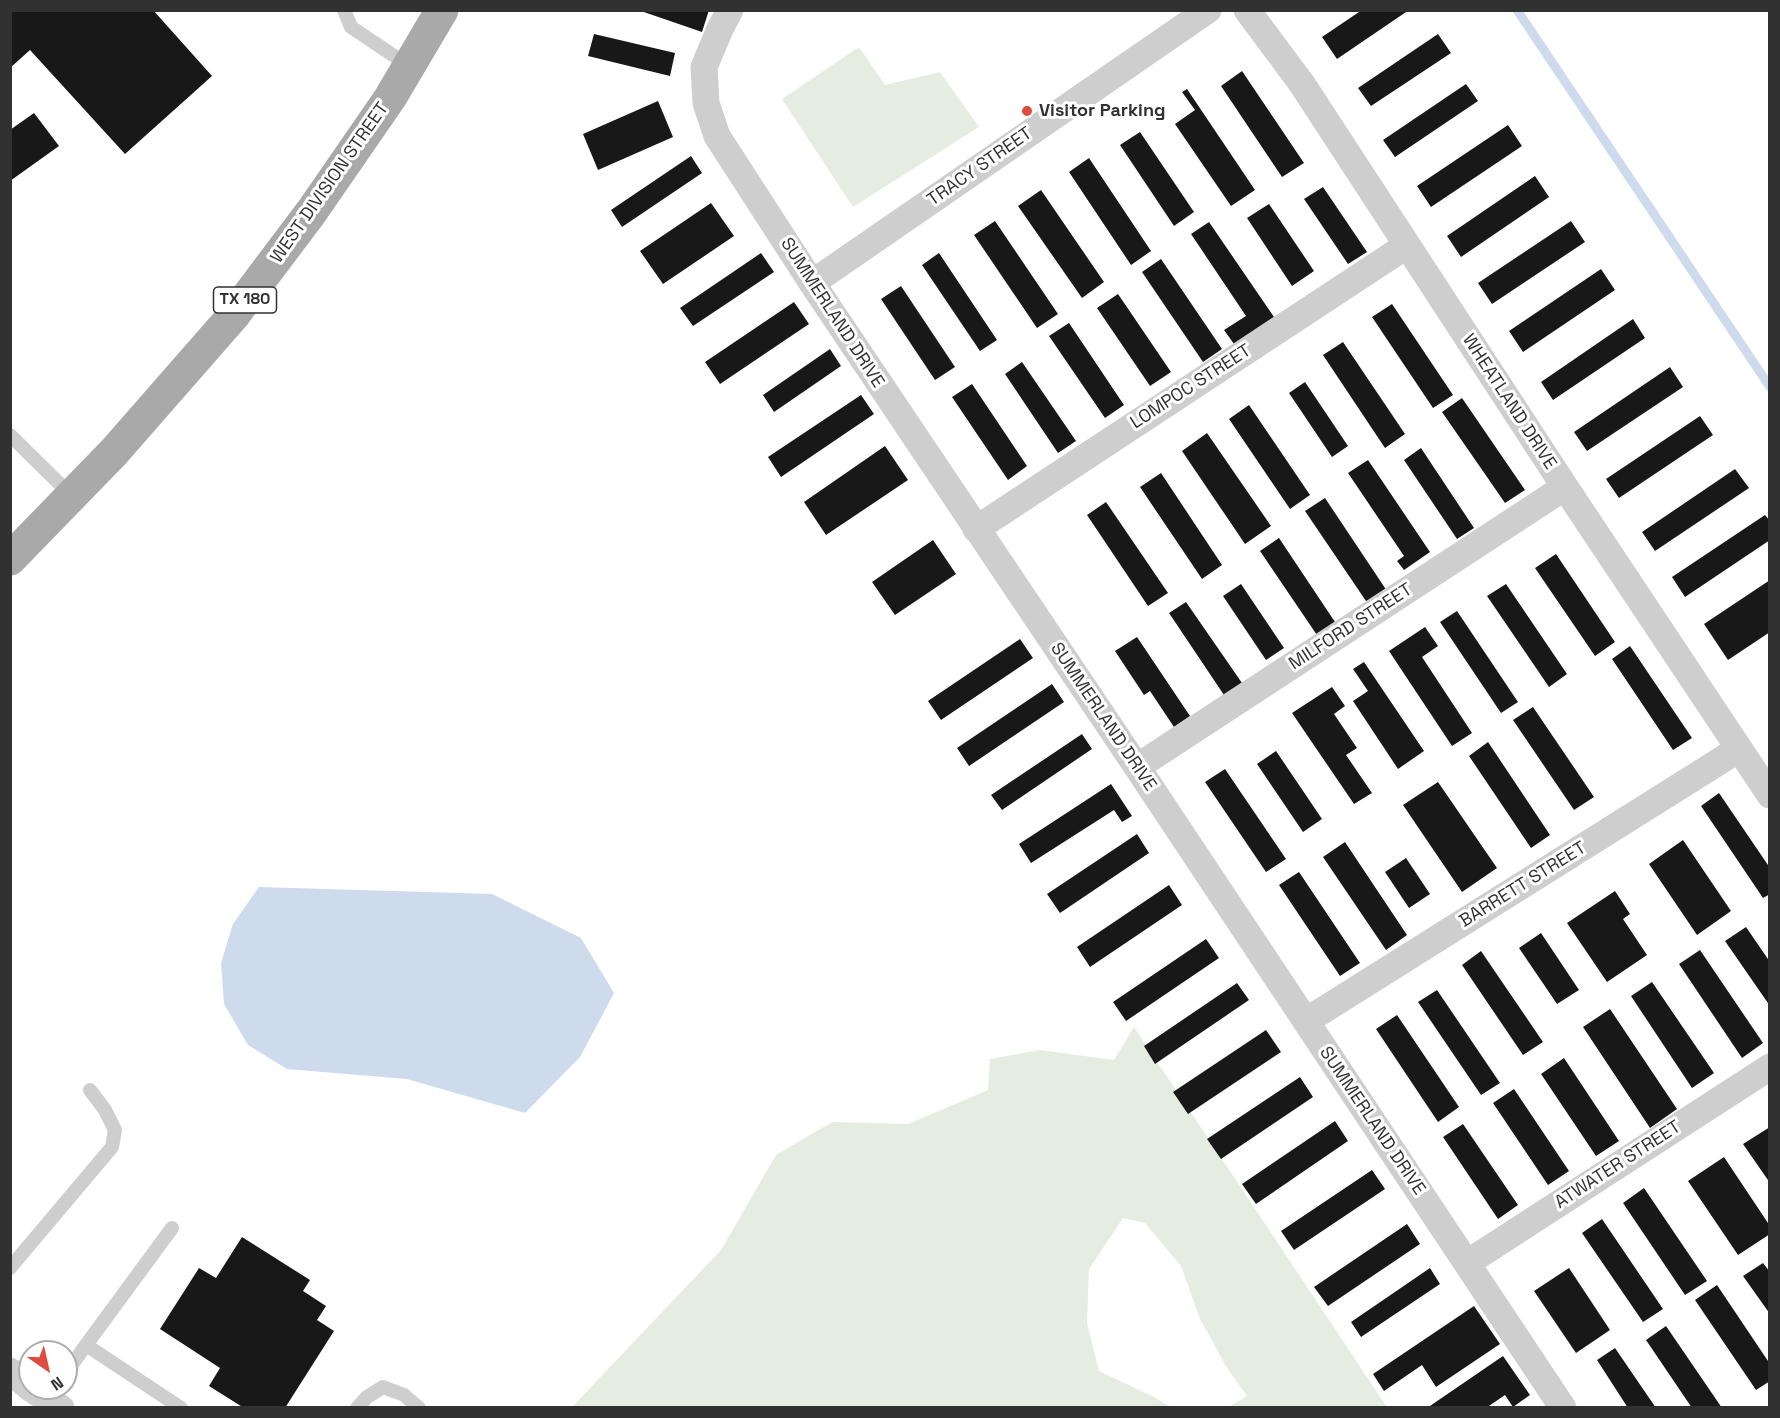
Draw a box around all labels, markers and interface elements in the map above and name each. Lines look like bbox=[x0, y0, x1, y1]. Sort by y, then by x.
street label: WEST DIVISION STREET bbox=[266, 99, 394, 267]
place label: Visitor Parking bbox=[1039, 100, 1165, 122]
marker: Visitor Parking bbox=[1020, 104, 1034, 118]
street label: TRACY STREET bbox=[923, 123, 1037, 211]
street label: SUMMERLAND DRIVE bbox=[775, 234, 889, 392]
road number: TX 180 bbox=[214, 287, 276, 313]
street label: WHEATLAND DRIVE bbox=[1457, 330, 1561, 474]
street label: LOMPOC STREET bbox=[1127, 340, 1255, 434]
street label: MILFORD STREET bbox=[1285, 579, 1417, 675]
street label: SUMMERLAND DRIVE bbox=[1045, 639, 1161, 795]
street label: BARRETT STREET bbox=[1456, 837, 1590, 933]
street label: SUMMERLAND DRIVE bbox=[1314, 1043, 1430, 1199]
street label: ATWATER STREET bbox=[1551, 1116, 1685, 1214]
north arrow bbox=[18, 1340, 78, 1400]
text: N bbox=[47, 1372, 68, 1395]

